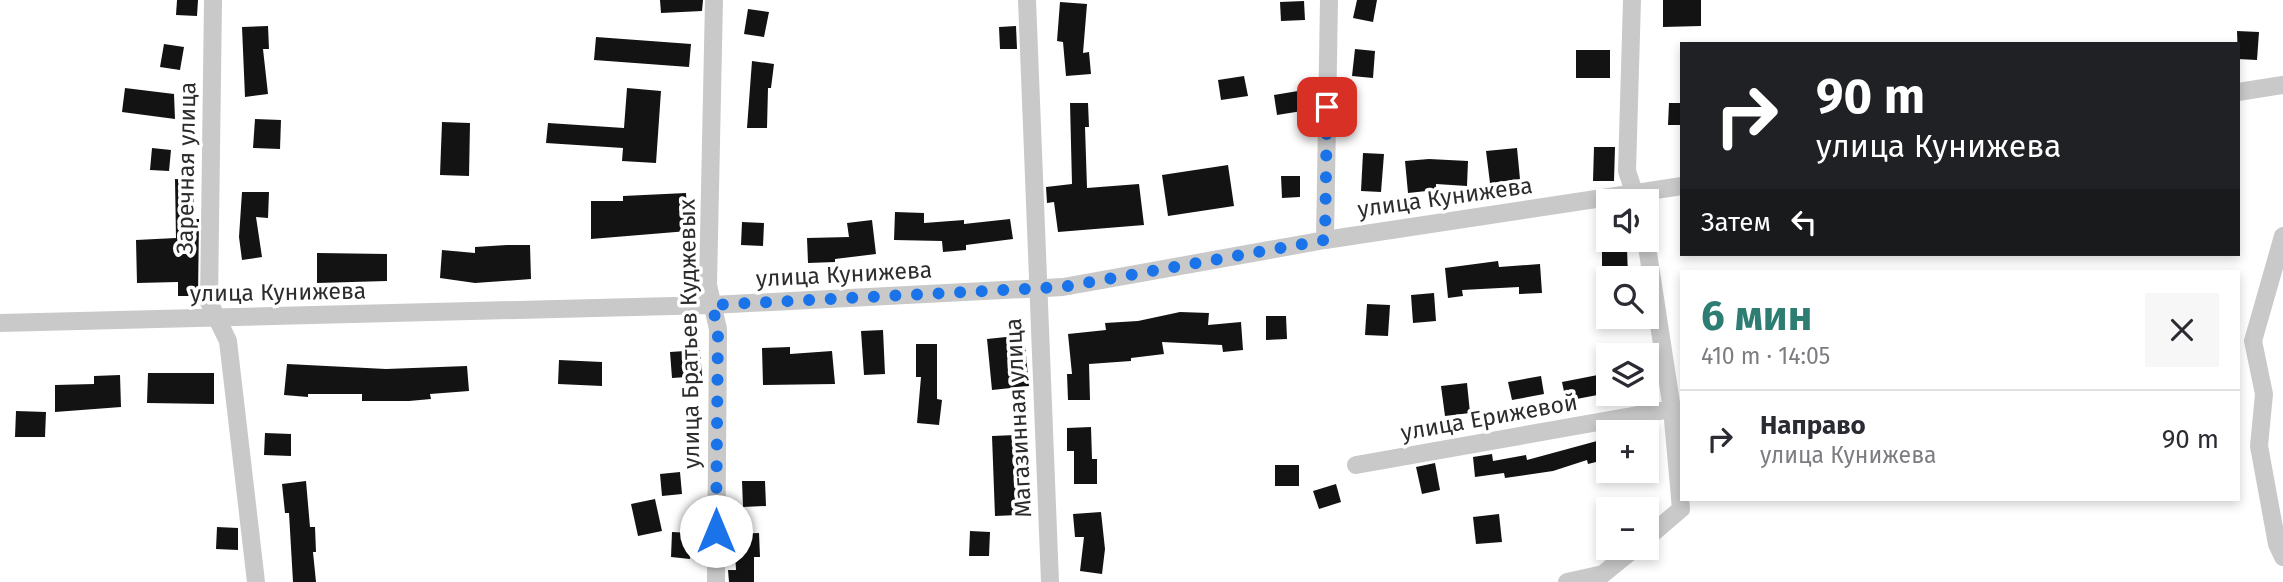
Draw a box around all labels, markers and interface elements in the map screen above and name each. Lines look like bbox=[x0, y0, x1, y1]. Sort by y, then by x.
text: 90 m bbox=[1816, 67, 1925, 126]
icon: right bbox=[1701, 70, 1792, 161]
pin bbox=[1297, 77, 1357, 137]
street label: Заречная улица bbox=[170, 82, 202, 254]
icon: arrive bbox=[1308, 88, 1346, 126]
text: улица Кунижева bbox=[1816, 127, 2061, 165]
street label: улица Кунижева bbox=[1356, 171, 1534, 223]
map controls bbox=[1596, 189, 1659, 560]
button: sound bbox=[1596, 189, 1659, 252]
street label: улица Братьев Куджевых bbox=[673, 198, 705, 469]
icon: left bbox=[1785, 203, 1823, 241]
text: Затем bbox=[1701, 207, 1771, 238]
street label: улица Кунижева bbox=[755, 255, 933, 293]
button: search bbox=[1596, 266, 1659, 329]
street label: улица Кунижева bbox=[190, 276, 366, 308]
text: 6 мин bbox=[1701, 291, 1812, 341]
button: close bbox=[2145, 293, 2219, 367]
street label: Магазинная улица bbox=[999, 317, 1037, 519]
text: 410 m · 14:05 bbox=[1701, 342, 1830, 370]
button: layers bbox=[1596, 343, 1659, 406]
street label: улица Ерижевой bbox=[1398, 388, 1580, 446]
text: Направо bbox=[1760, 410, 1866, 441]
button: + bbox=[1596, 420, 1659, 483]
icon: right bbox=[1701, 420, 1739, 458]
text: 90 m bbox=[2162, 424, 2219, 455]
text: улица Кунижева bbox=[1760, 441, 1936, 469]
position arrow bbox=[679, 494, 753, 568]
button: − bbox=[1596, 497, 1659, 560]

